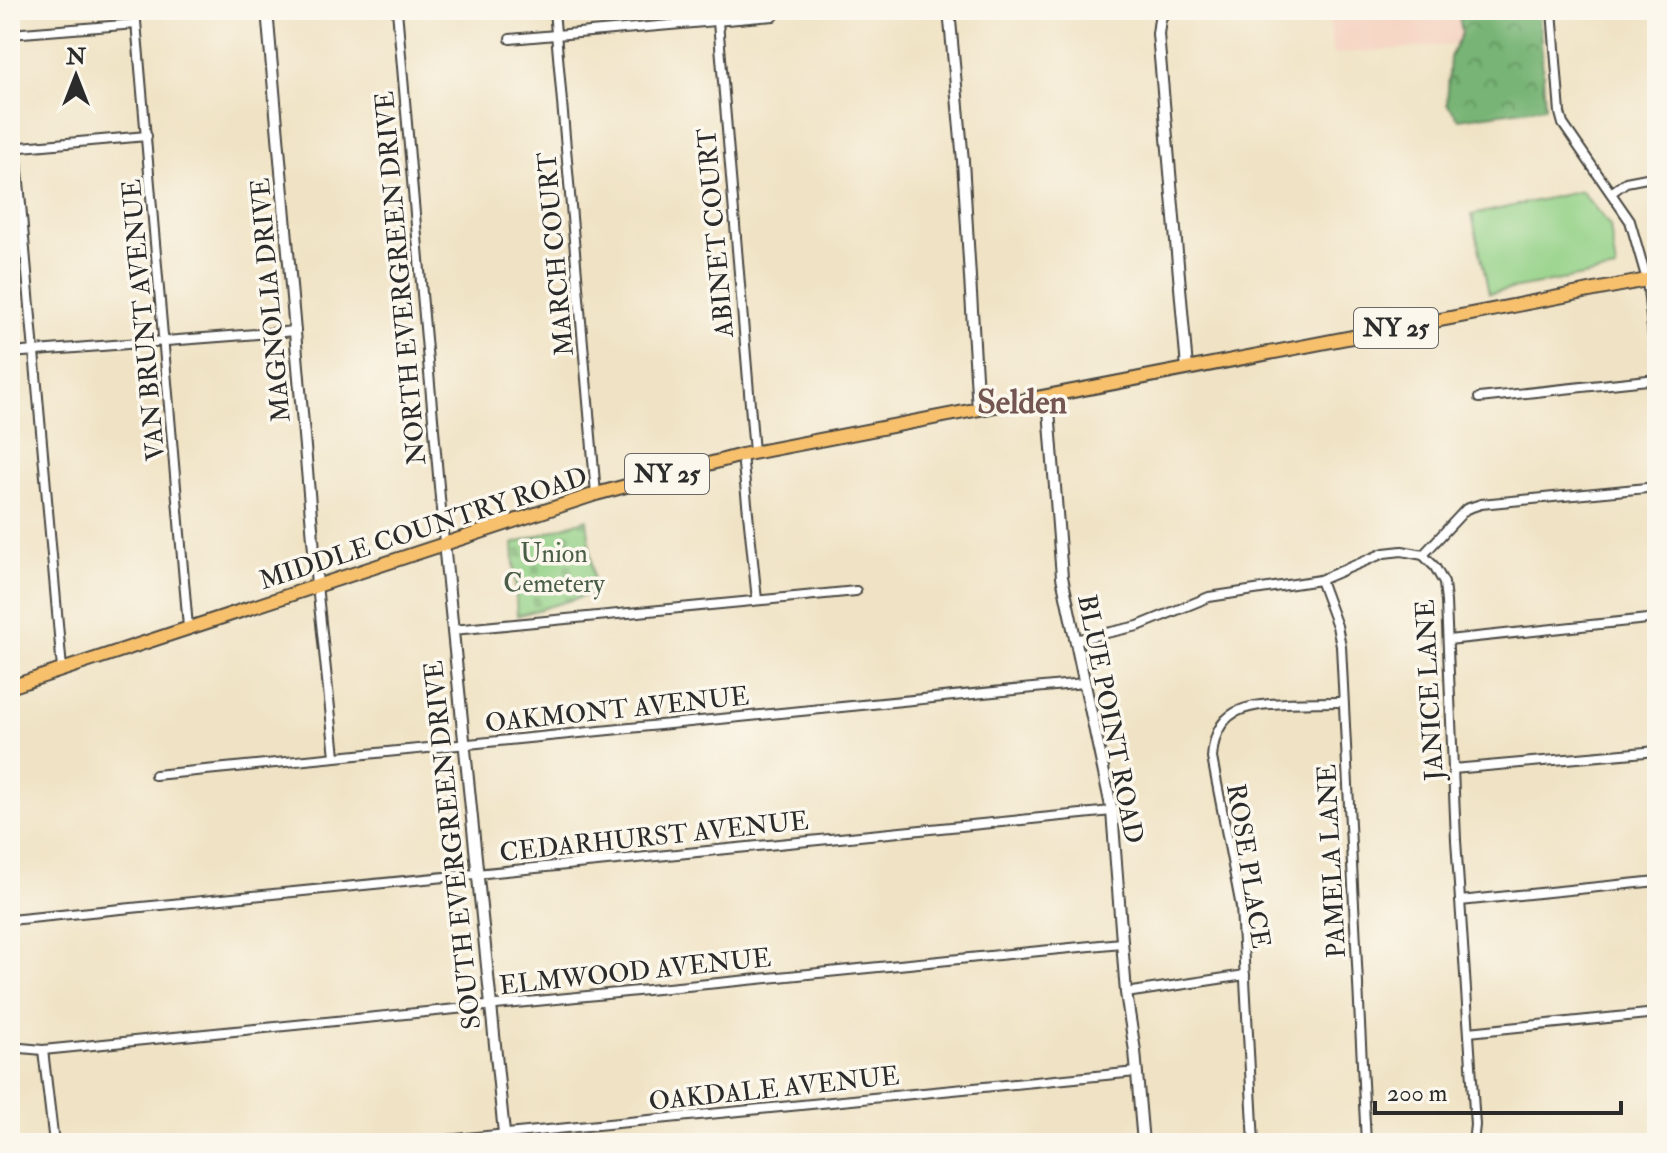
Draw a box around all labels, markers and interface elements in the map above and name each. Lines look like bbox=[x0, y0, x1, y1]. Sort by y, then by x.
north arrow bbox=[36, 36, 116, 116]
text: N bbox=[65, 43, 86, 71]
street label: NORTH EVERGREEN DRIVE bbox=[369, 90, 433, 466]
street label: ABINET COURT bbox=[691, 127, 741, 340]
street label: MARCH COURT bbox=[531, 151, 581, 357]
street label: MAGNOLIA DRIVE bbox=[244, 176, 298, 424]
street label: VAN BRUNT AVENUE bbox=[116, 178, 172, 462]
road number: NY 25 bbox=[1354, 308, 1438, 348]
district label: Selden bbox=[977, 381, 1068, 424]
road number: NY 25 bbox=[625, 454, 709, 494]
street label: MIDDLE COUNTRY ROAD bbox=[255, 461, 591, 597]
park label: Union Cemetery bbox=[503, 538, 605, 600]
street label: BLUE POINT ROAD bbox=[1070, 592, 1150, 846]
street label: JANICE LANE bbox=[1409, 598, 1451, 783]
street label: SOUTH EVERGREEN DRIVE bbox=[418, 659, 488, 1031]
street label: OAKMONT AVENUE bbox=[484, 680, 751, 740]
street label: PAMELA LANE bbox=[1311, 763, 1353, 959]
street label: ROSE PLACE bbox=[1219, 781, 1277, 951]
street label: CEDARHURST AVENUE bbox=[498, 805, 810, 869]
street label: ELMWOOD AVENUE bbox=[498, 942, 773, 1002]
street label: OAKDALE AVENUE bbox=[647, 1060, 901, 1118]
scale bar bbox=[1375, 1065, 1621, 1115]
text: 200 m bbox=[1387, 1078, 1448, 1109]

